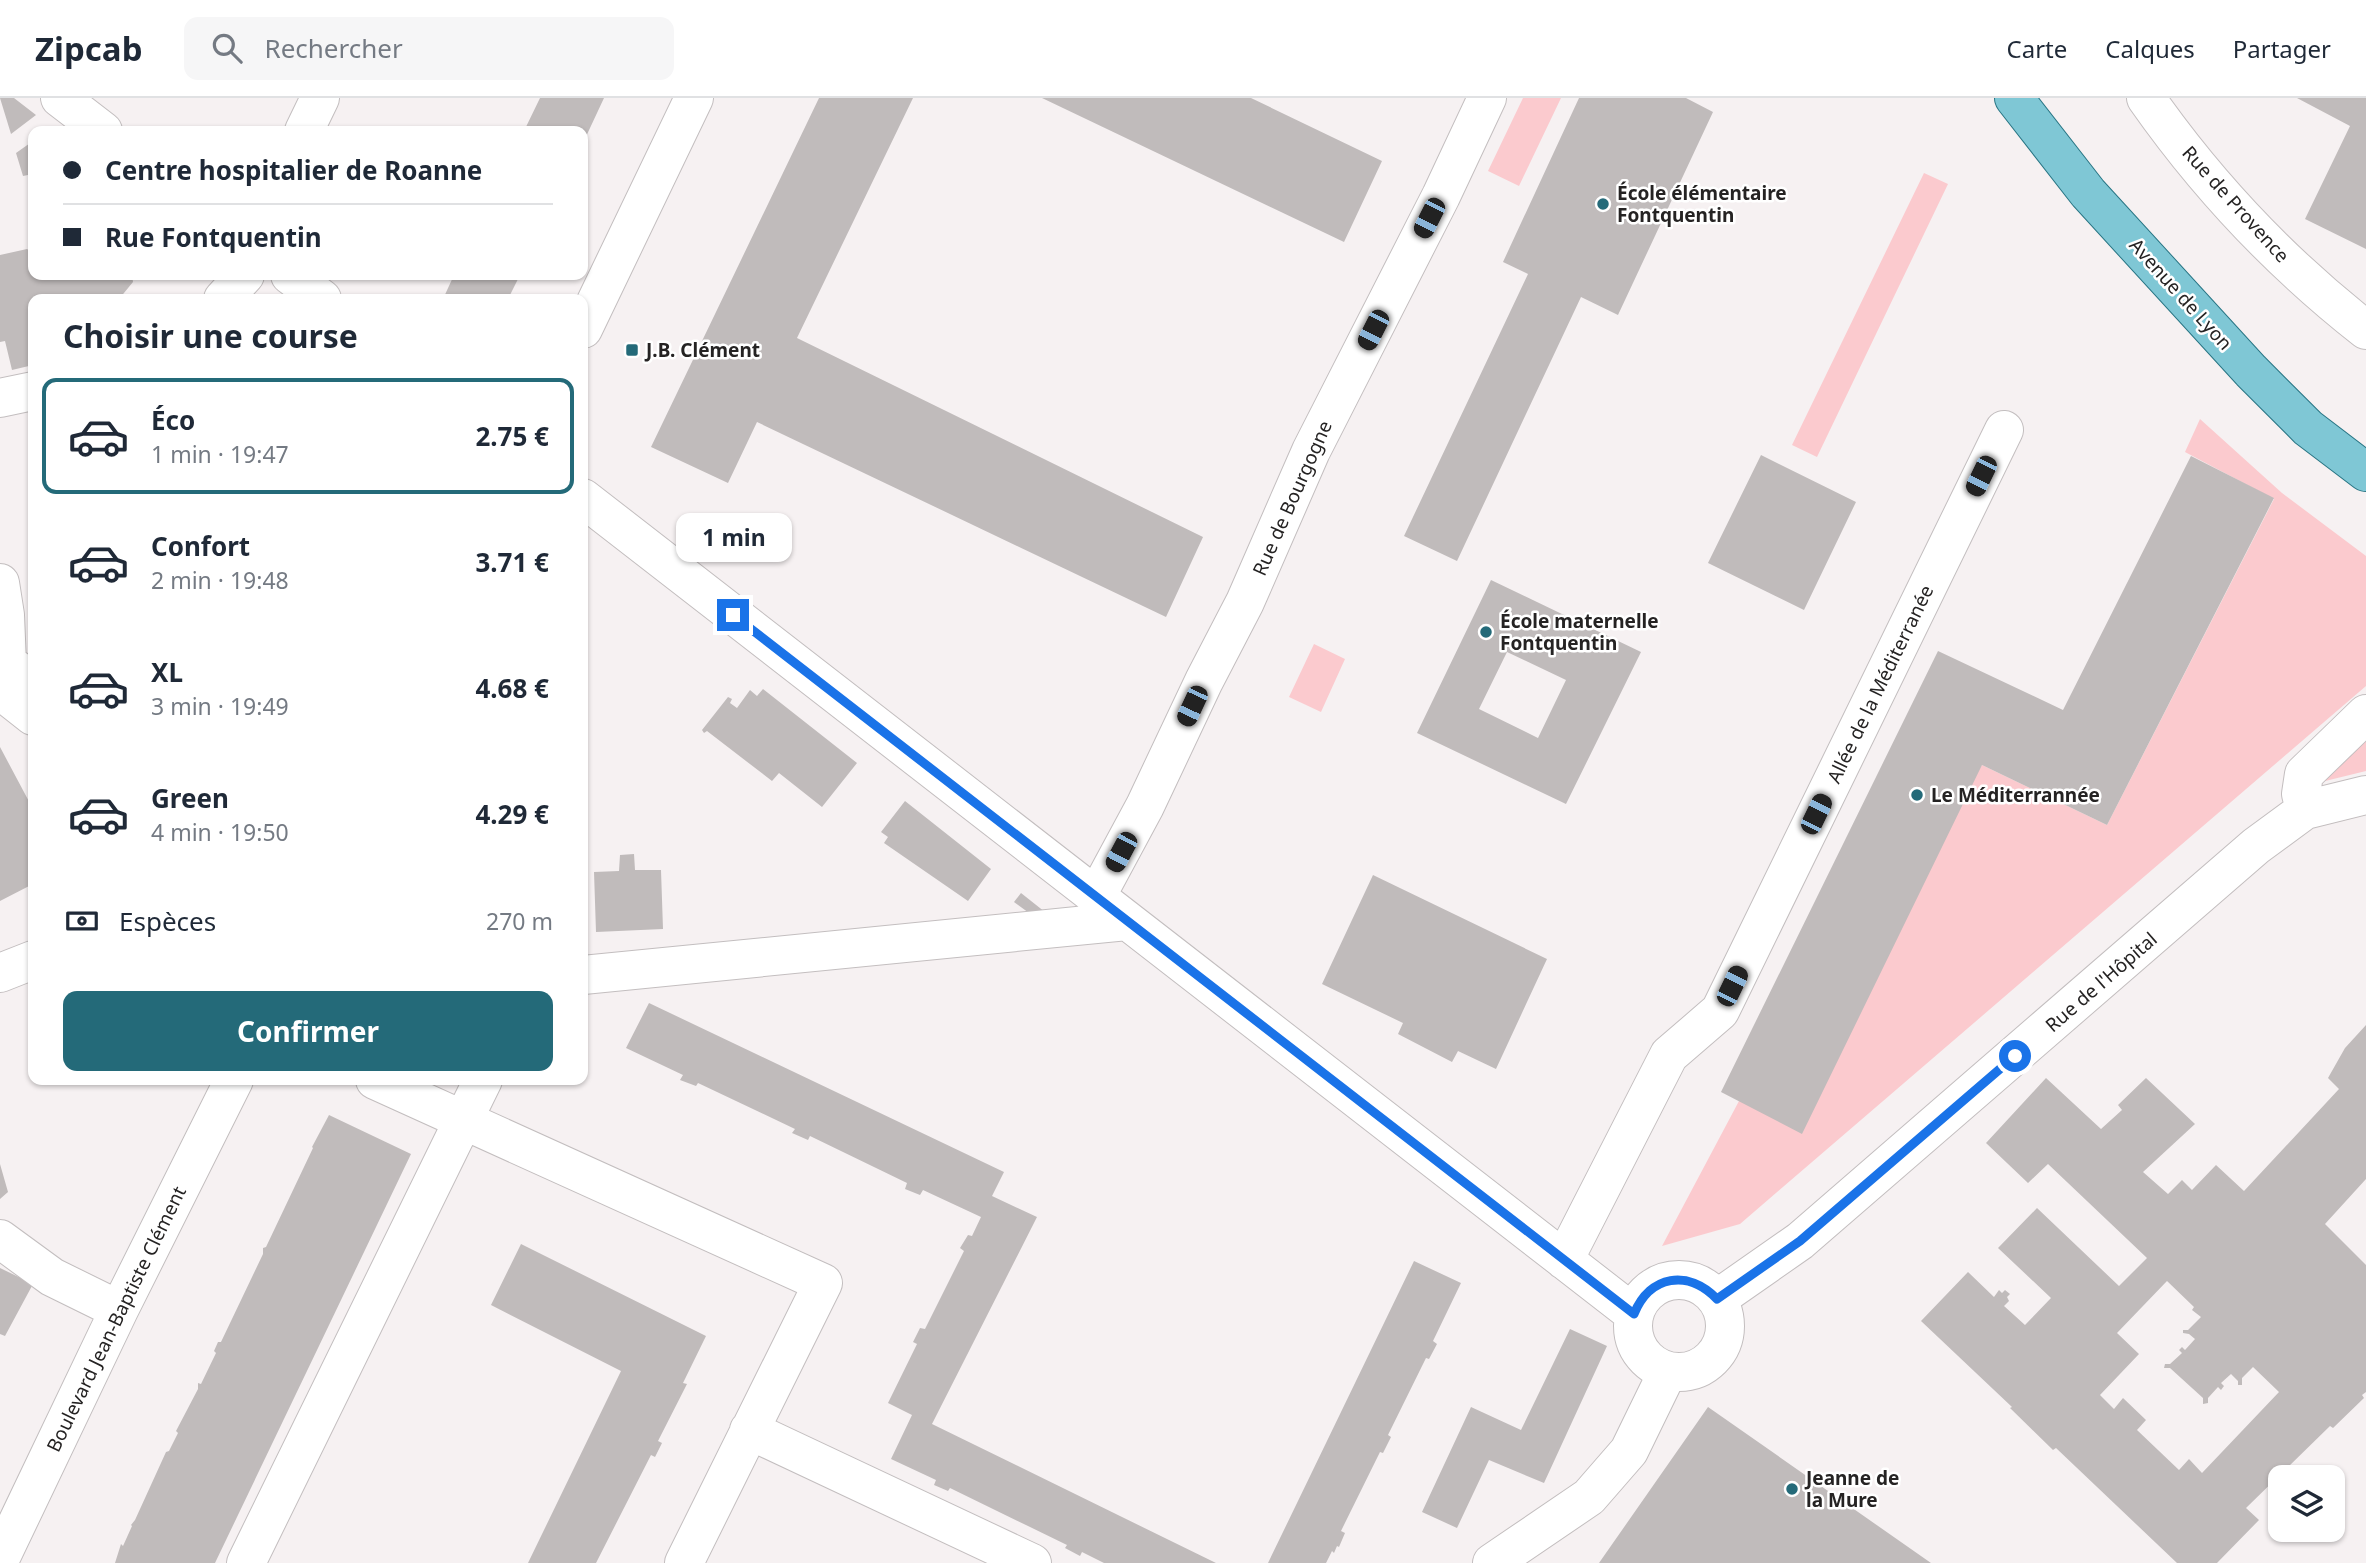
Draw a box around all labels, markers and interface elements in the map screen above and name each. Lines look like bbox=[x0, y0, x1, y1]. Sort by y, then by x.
search box bbox=[184, 17, 674, 80]
text: Zipcab bbox=[35, 26, 142, 71]
icon: search bbox=[208, 29, 246, 67]
text: Rechercher bbox=[264, 30, 403, 66]
text: Carte bbox=[2007, 32, 2067, 65]
text: Calques bbox=[2105, 32, 2195, 65]
text: Partager bbox=[2233, 32, 2331, 65]
street label: Rue de Provence bbox=[2177, 140, 2295, 268]
text: Centre hospitalier de Roanne bbox=[105, 152, 482, 188]
place label: École élémentaire Fontquentin bbox=[1617, 180, 1787, 228]
car bbox=[1411, 195, 1448, 241]
marker: École élémentaire Fontquentin bbox=[1595, 196, 1611, 212]
text: Rue Fontquentin bbox=[105, 219, 322, 255]
street label: Avenue de Lyon bbox=[2124, 233, 2238, 355]
car bbox=[1355, 307, 1392, 353]
text: Choisir une course bbox=[63, 314, 358, 357]
place label: J.B. Clément bbox=[644, 337, 760, 363]
marker: J.B. Clément bbox=[624, 342, 640, 358]
text: Éco bbox=[151, 402, 195, 438]
icon: car bbox=[67, 405, 130, 468]
street label: Rue de Bourgogne bbox=[1246, 416, 1338, 580]
text: 2.75 € bbox=[475, 418, 549, 454]
text: 1 min · 19:47 bbox=[151, 438, 289, 470]
car bbox=[1963, 453, 2000, 499]
callout: 1 min bbox=[675, 514, 791, 562]
text: 1 min bbox=[702, 521, 766, 553]
text: Confort bbox=[151, 528, 250, 564]
icon: car bbox=[67, 531, 130, 594]
text: 3.71 € bbox=[475, 544, 549, 580]
text: 2 min · 19:48 bbox=[151, 564, 289, 596]
street label: Allée de la Méditerranée bbox=[1821, 581, 1939, 787]
route end bbox=[717, 599, 749, 631]
place label: École maternelle Fontquentin bbox=[1500, 608, 1659, 656]
marker: École maternelle Fontquentin bbox=[1478, 624, 1494, 640]
text: XL bbox=[151, 654, 183, 690]
icon: car bbox=[67, 657, 130, 720]
text: 4.68 € bbox=[475, 670, 549, 706]
car bbox=[1174, 683, 1211, 729]
text: 3 min · 19:49 bbox=[151, 690, 289, 722]
text: Green bbox=[151, 780, 229, 816]
place label: Le Méditerrannée bbox=[1931, 782, 2100, 808]
icon: car bbox=[67, 783, 130, 846]
marker: Le Méditerrannée bbox=[1909, 787, 1925, 803]
car bbox=[1798, 791, 1835, 837]
text: 4.29 € bbox=[475, 796, 549, 832]
text: 4 min · 19:50 bbox=[151, 816, 289, 848]
car bbox=[1102, 829, 1141, 875]
icon: cash bbox=[63, 902, 101, 940]
text: Espèces bbox=[119, 903, 216, 939]
text: 270 m bbox=[486, 905, 553, 937]
street label: Rue de l'Hôpital bbox=[2040, 926, 2162, 1038]
car bbox=[1714, 963, 1751, 1009]
button: Confirmer bbox=[63, 991, 553, 1071]
route start bbox=[1999, 1040, 2031, 1072]
street label: Boulevard Jean-Baptiste Clément bbox=[40, 1182, 192, 1456]
place label: Jeanne de la Mure bbox=[1804, 1465, 1899, 1513]
map controls bbox=[2268, 1465, 2345, 1542]
button: layers bbox=[2268, 1465, 2345, 1542]
marker: Jeanne de la Mure bbox=[1784, 1481, 1800, 1497]

